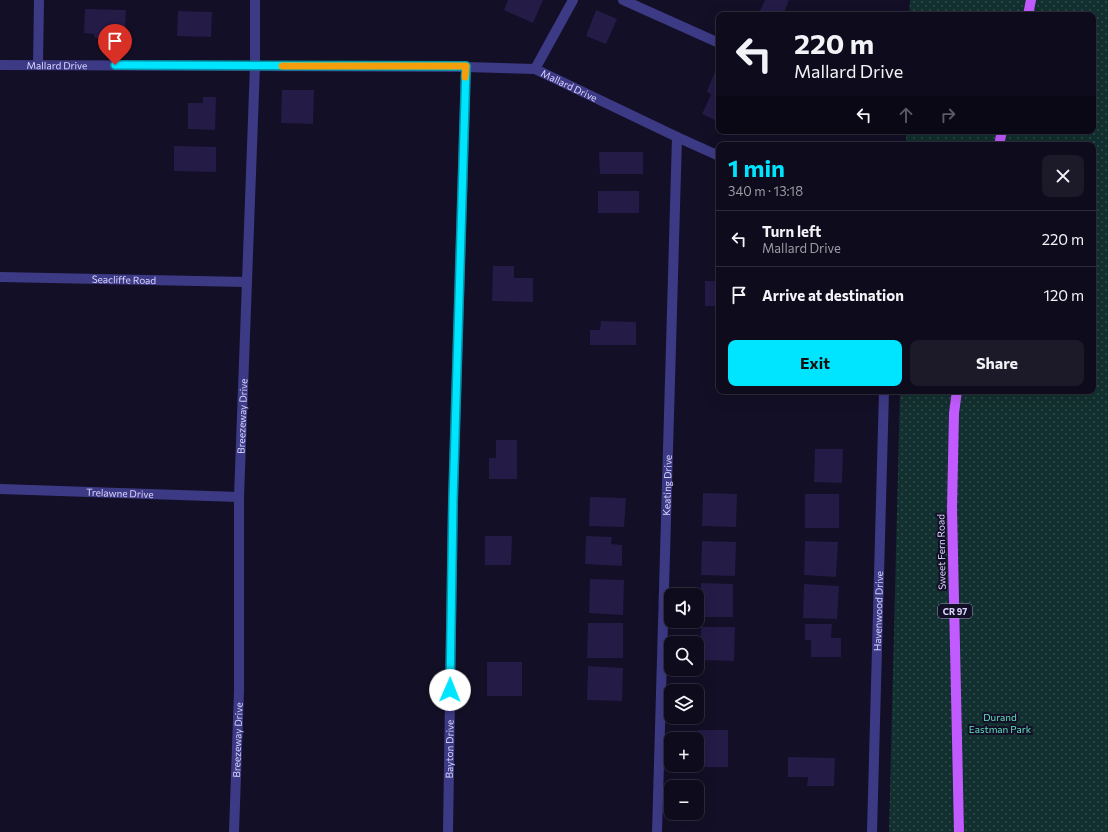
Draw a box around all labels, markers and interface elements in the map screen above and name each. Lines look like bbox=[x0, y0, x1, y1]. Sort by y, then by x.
pin bbox=[98, 24, 132, 65]
text: 220 m bbox=[794, 26, 874, 60]
icon: left bbox=[728, 28, 780, 80]
icon: arrive bbox=[104, 30, 126, 52]
street label: Mallard Drive bbox=[27, 59, 87, 71]
text: Mallard Drive bbox=[794, 60, 903, 82]
street label: Mallard Drive bbox=[539, 67, 599, 104]
icon: left bbox=[853, 104, 875, 126]
icon: ahead bbox=[895, 104, 917, 126]
icon: right bbox=[937, 104, 959, 126]
text: 1 min bbox=[728, 153, 785, 182]
button: close bbox=[1042, 155, 1084, 197]
text: 340 m · 13:18 bbox=[728, 183, 803, 199]
text: Turn left bbox=[762, 222, 821, 240]
icon: left bbox=[728, 228, 750, 250]
text: 220 m bbox=[1042, 230, 1084, 248]
text: Mallard Drive bbox=[762, 240, 841, 256]
street label: Seacliffe Road bbox=[92, 273, 157, 286]
icon: arrive bbox=[728, 284, 750, 306]
text: Arrive at destination bbox=[762, 286, 904, 304]
text: 120 m bbox=[1044, 286, 1084, 304]
button: Exit bbox=[728, 340, 902, 386]
button: Share bbox=[910, 340, 1084, 386]
street label: Breezeway Drive bbox=[235, 378, 249, 454]
street label: Keating Drive bbox=[660, 455, 674, 516]
street label: Trelawne Drive bbox=[86, 486, 154, 500]
street label: Sweet Fern Road bbox=[934, 514, 948, 590]
street label: Havenwood Drive bbox=[871, 571, 885, 651]
map controls bbox=[664, 588, 704, 820]
button: sound bbox=[664, 588, 704, 628]
road number: CR 97 bbox=[938, 604, 972, 618]
button: search bbox=[664, 636, 704, 676]
position arrow bbox=[429, 669, 471, 711]
button: layers bbox=[664, 684, 704, 724]
street label: Breezeway Drive bbox=[230, 702, 245, 778]
park label: Durand Eastman Park bbox=[969, 711, 1032, 735]
street label: Bayton Drive bbox=[443, 720, 456, 778]
button: + bbox=[664, 732, 704, 772]
button: − bbox=[664, 780, 704, 820]

